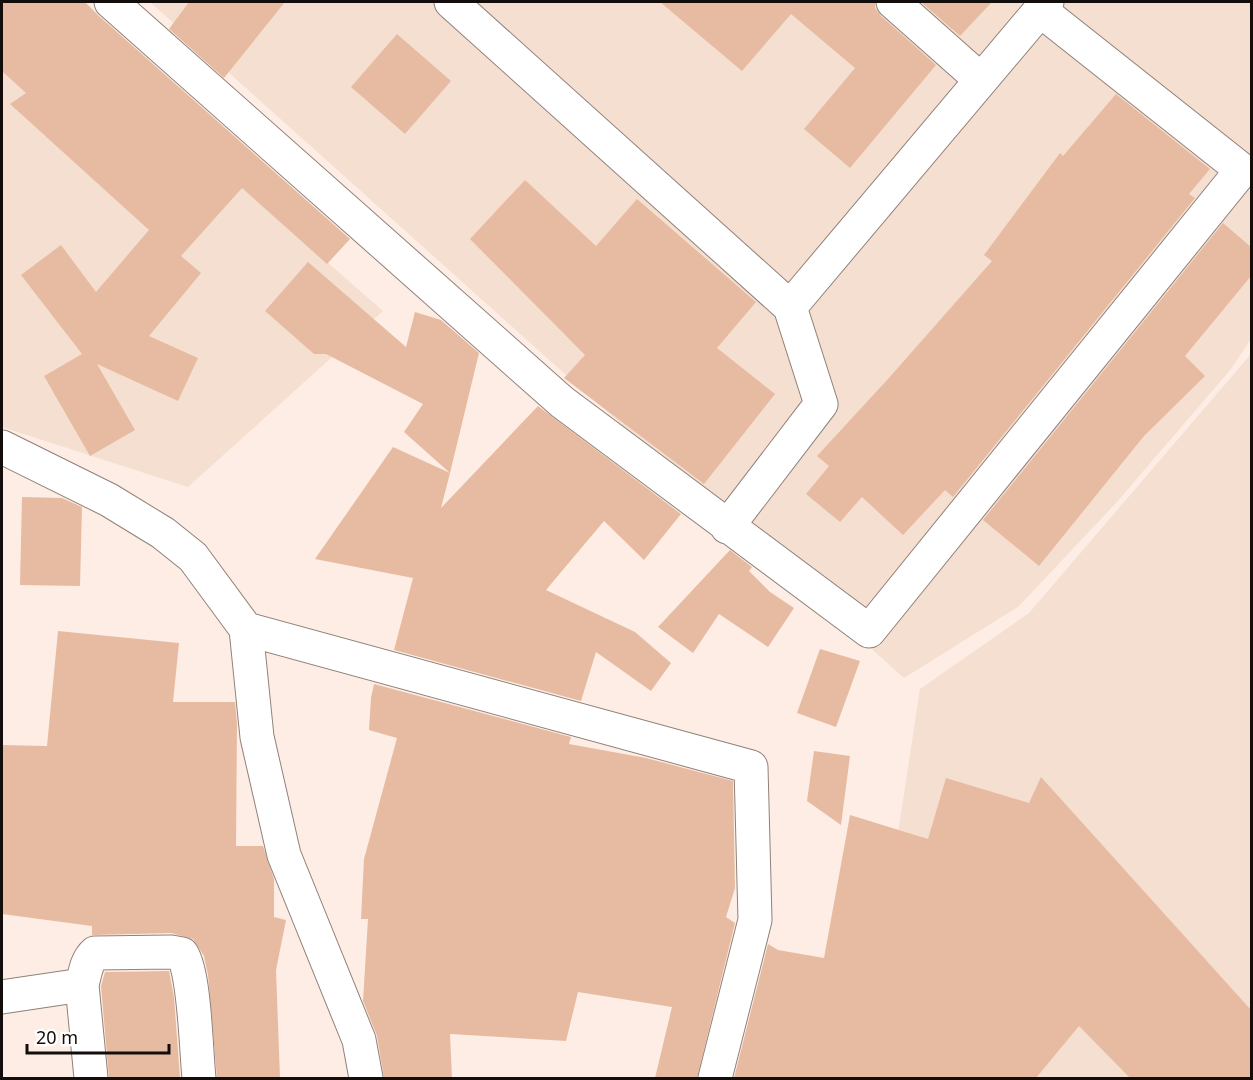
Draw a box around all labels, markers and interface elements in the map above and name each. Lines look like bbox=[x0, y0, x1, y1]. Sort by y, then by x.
scale bar bbox=[27, 1017, 170, 1055]
text: 20 m bbox=[36, 1025, 78, 1049]

